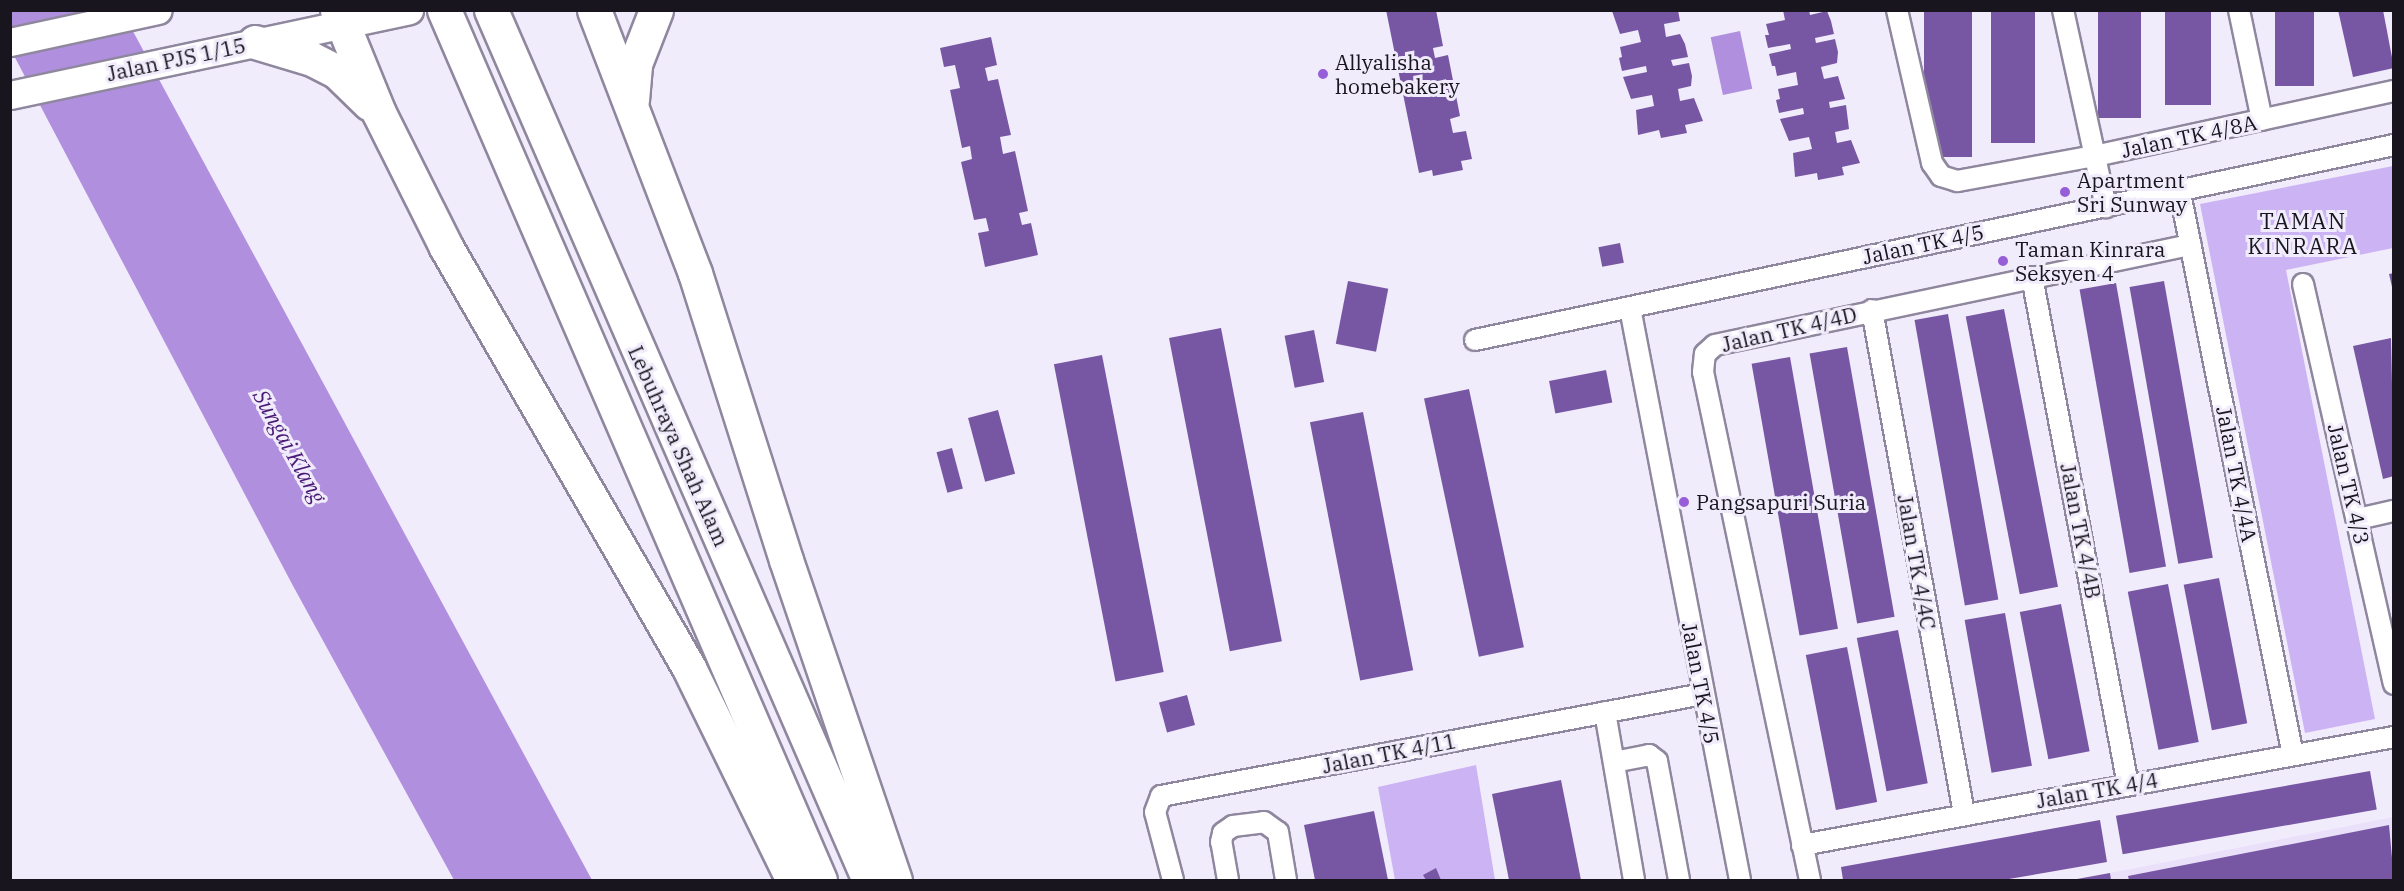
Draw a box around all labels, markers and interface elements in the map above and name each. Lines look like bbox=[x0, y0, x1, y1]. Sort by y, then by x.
street label: Jalan PJS 1/15 bbox=[104, 32, 248, 86]
place label: Allyalisha homebakery bbox=[1335, 49, 1460, 99]
marker: Allyalisha homebakery bbox=[1316, 67, 1330, 81]
street label: Jalan TK 4/8A bbox=[2119, 109, 2259, 163]
place label: Apartment Sri Sunway bbox=[2077, 167, 2187, 217]
marker: Apartment Sri Sunway bbox=[2058, 185, 2072, 199]
district label: TAMAN KINRARA bbox=[2248, 207, 2358, 258]
street label: Jalan TK 4/5 bbox=[1860, 219, 1986, 269]
place label: Taman Kinrara Seksyen 4 bbox=[2015, 236, 2166, 286]
marker: Taman Kinrara Seksyen 4 bbox=[1996, 254, 2010, 268]
street label: Jalan TK 4/4D bbox=[1719, 301, 1859, 357]
street label: Lebuhraya Shah Alam bbox=[623, 342, 735, 550]
water label: Sungai Klang bbox=[248, 384, 332, 508]
street label: Jalan TK 4/4A bbox=[2211, 404, 2263, 544]
street label: Jalan TK 4/3 bbox=[2323, 421, 2375, 547]
street label: Jalan TK 4/4B bbox=[2056, 461, 2106, 601]
place label: Pangsapuri Suria bbox=[1696, 489, 1866, 515]
street label: Jalan TK 4/4C bbox=[1893, 492, 1941, 632]
marker: Pangsapuri Suria bbox=[1677, 495, 1691, 509]
street label: Jalan TK 4/5 bbox=[1677, 620, 1725, 746]
street label: Jalan TK 4/11 bbox=[1320, 728, 1458, 778]
street label: Jalan TK 4/4 bbox=[2034, 767, 2160, 813]

